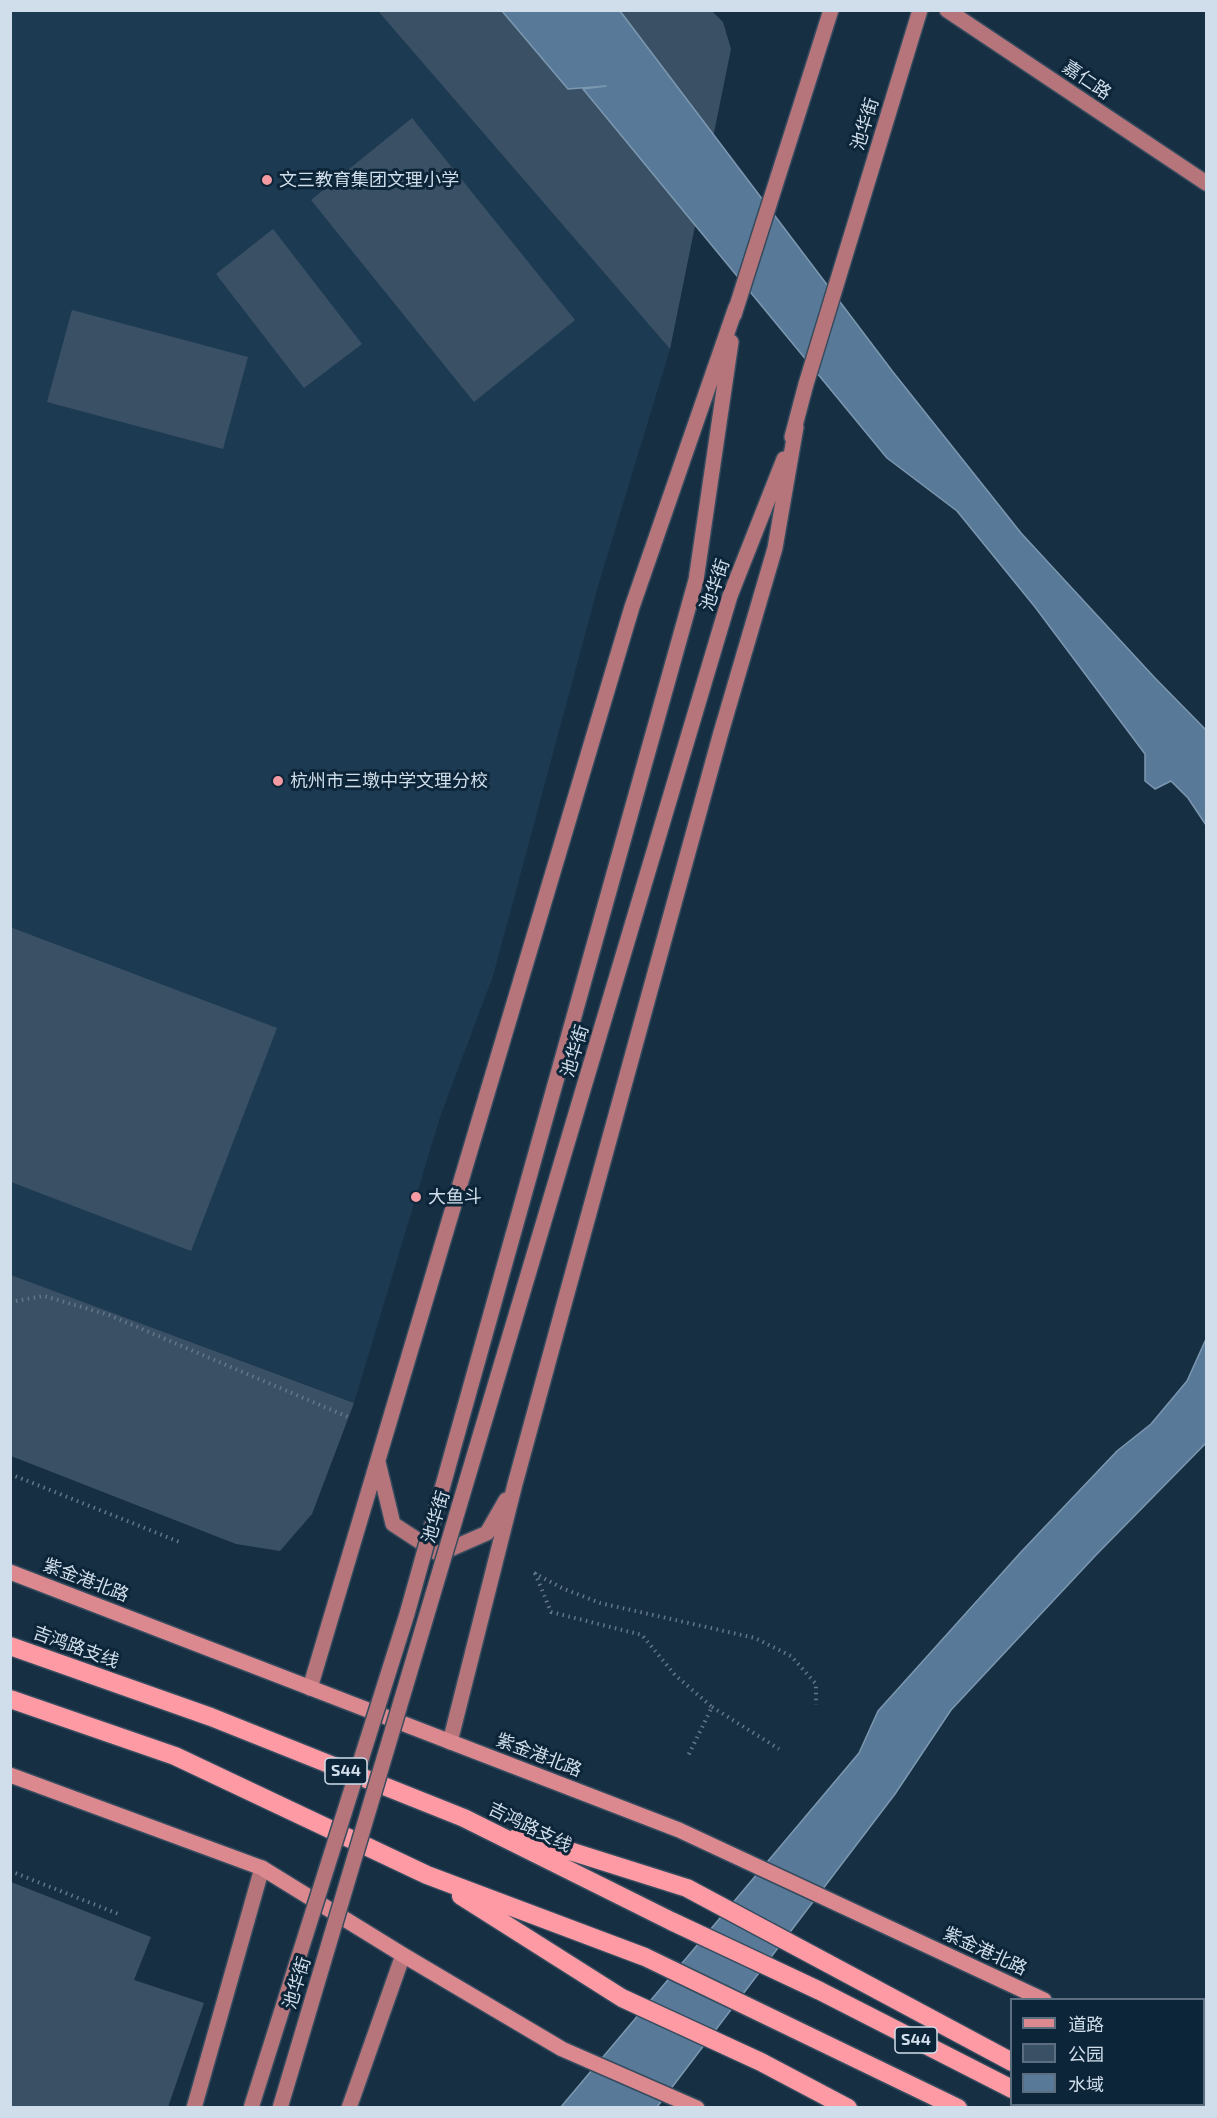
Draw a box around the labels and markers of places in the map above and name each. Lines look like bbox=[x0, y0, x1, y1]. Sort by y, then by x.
place label: 文三教育集团文理小学 bbox=[279, 169, 459, 191]
marker: 文三教育集团文理小学 bbox=[260, 173, 274, 187]
place label: 杭州市三墩中学文理分校 bbox=[290, 770, 488, 792]
marker: 杭州市三墩中学文理分校 bbox=[271, 774, 285, 788]
place label: 大鱼斗 bbox=[428, 1186, 482, 1208]
marker: 大鱼斗 bbox=[409, 1190, 423, 1204]

